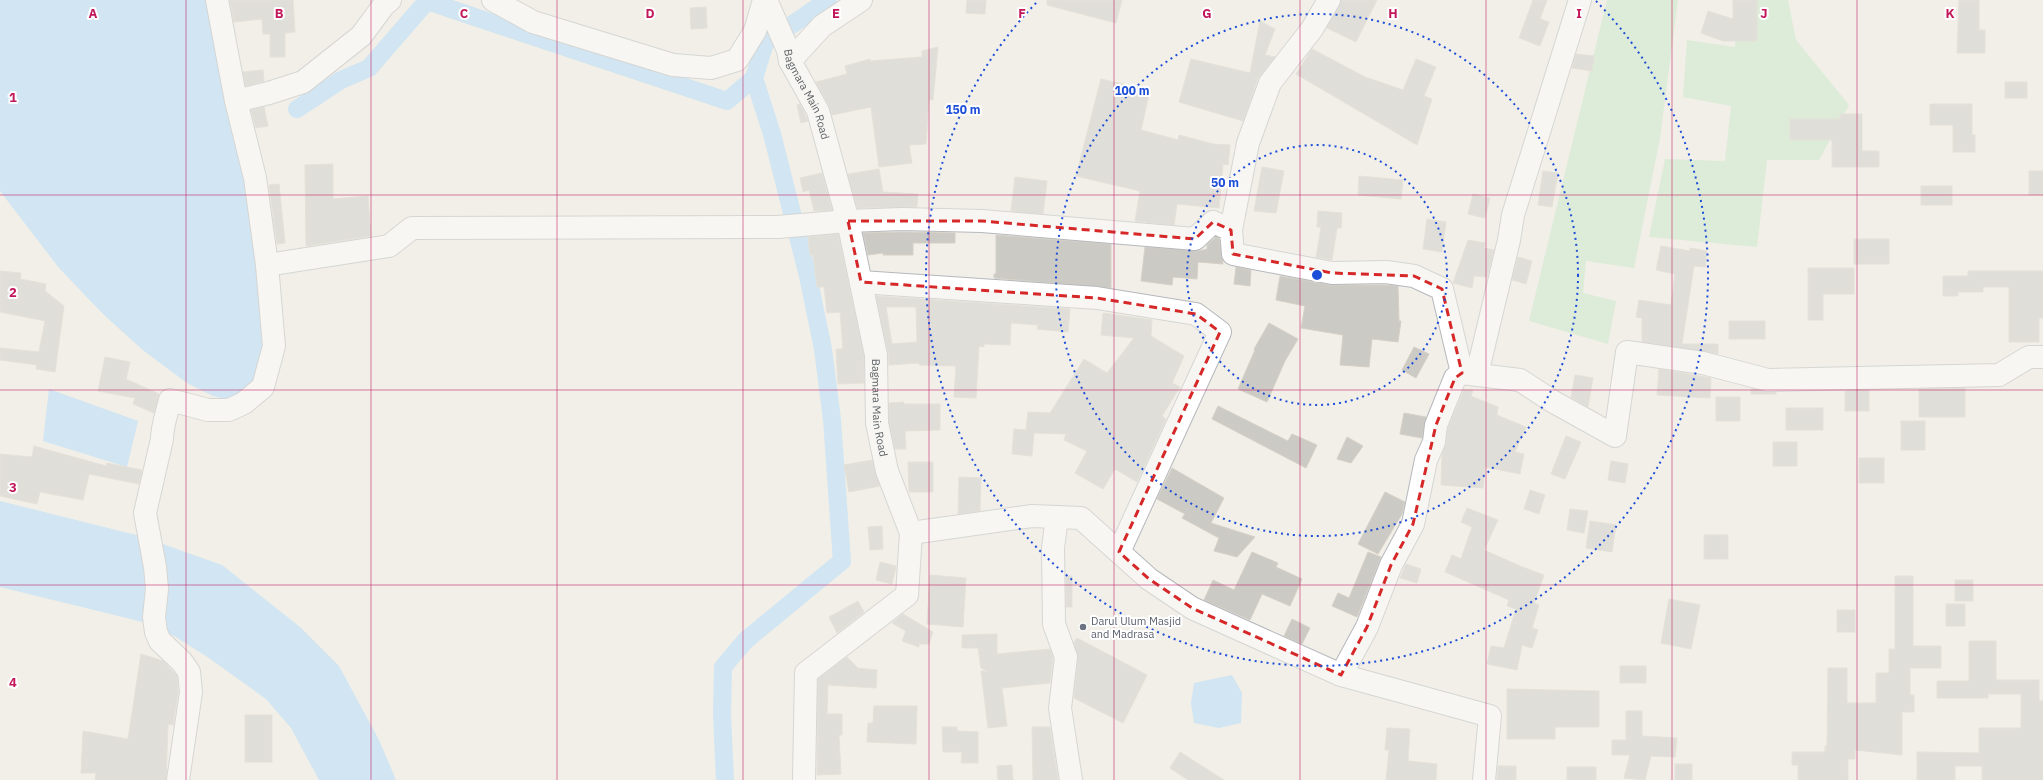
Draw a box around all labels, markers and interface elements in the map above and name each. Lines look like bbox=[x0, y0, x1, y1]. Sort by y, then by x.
text: A bbox=[89, 5, 98, 22]
text: B bbox=[275, 5, 284, 22]
text: C bbox=[460, 5, 469, 22]
text: D bbox=[645, 5, 655, 22]
text: E bbox=[832, 5, 840, 22]
text: F bbox=[1018, 5, 1026, 22]
text: G bbox=[1202, 5, 1212, 22]
text: H bbox=[1388, 5, 1398, 22]
text: I bbox=[1576, 5, 1582, 22]
text: J bbox=[1760, 5, 1768, 22]
text: K bbox=[1945, 5, 1955, 22]
street label: Bagmara Main Road bbox=[781, 48, 832, 141]
text: 100 m bbox=[1114, 83, 1150, 98]
text: 1 bbox=[9, 89, 17, 106]
text: 150 m bbox=[945, 102, 981, 117]
text: 50 m bbox=[1211, 175, 1239, 190]
centre of rings bbox=[1310, 268, 1324, 282]
text: 2 bbox=[9, 284, 17, 301]
street label: Bagmara Main Road bbox=[869, 359, 891, 458]
text: 3 bbox=[9, 479, 17, 496]
place label: Darul Ulum Masjid and Madrasa bbox=[1091, 614, 1181, 641]
marker: Darul Ulum Masjid and Madrasa bbox=[1078, 622, 1088, 632]
text: 4 bbox=[9, 674, 17, 691]

